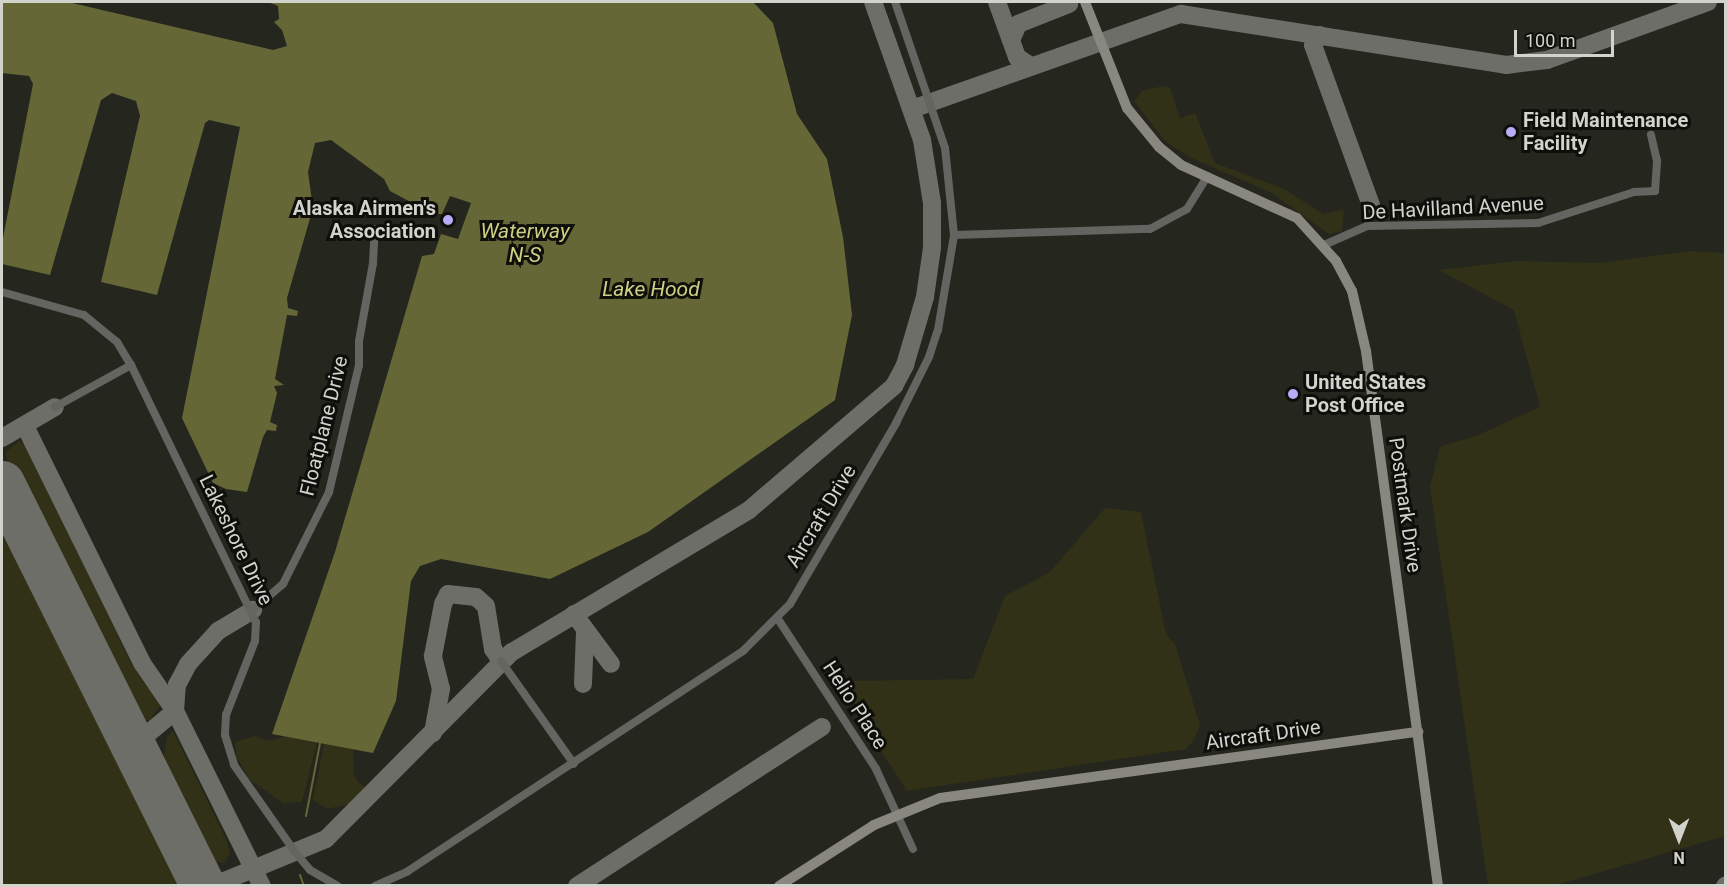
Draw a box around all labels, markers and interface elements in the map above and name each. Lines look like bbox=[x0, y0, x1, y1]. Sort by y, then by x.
scale bar bbox=[1517, 18, 1618, 56]
text: 100 m bbox=[1525, 30, 1576, 51]
place label: Field Maintenance Facility bbox=[1523, 108, 1688, 155]
marker: Field Maintenance Facility bbox=[1504, 125, 1518, 139]
street label: De Havilland Avenue bbox=[1362, 191, 1544, 225]
place label: Alaska Airmen's Association bbox=[293, 196, 436, 243]
marker: Alaska Airmen's Association bbox=[441, 213, 455, 227]
water label: Waterway N-S bbox=[480, 218, 570, 268]
water label: Lake Hood bbox=[602, 276, 700, 302]
street label: Floatplane Drive bbox=[295, 354, 353, 498]
place label: United States Post Office bbox=[1305, 371, 1426, 418]
marker: United States Post Office bbox=[1286, 387, 1300, 401]
street label: Postmark Drive bbox=[1384, 436, 1426, 574]
street label: Aircraft Drive bbox=[781, 460, 861, 572]
street label: Lakeshore Drive bbox=[194, 471, 278, 609]
street label: Helio Place bbox=[818, 656, 892, 754]
street label: Aircraft Drive bbox=[1204, 715, 1322, 755]
north arrow bbox=[1649, 809, 1709, 869]
text: N bbox=[1673, 848, 1685, 867]

